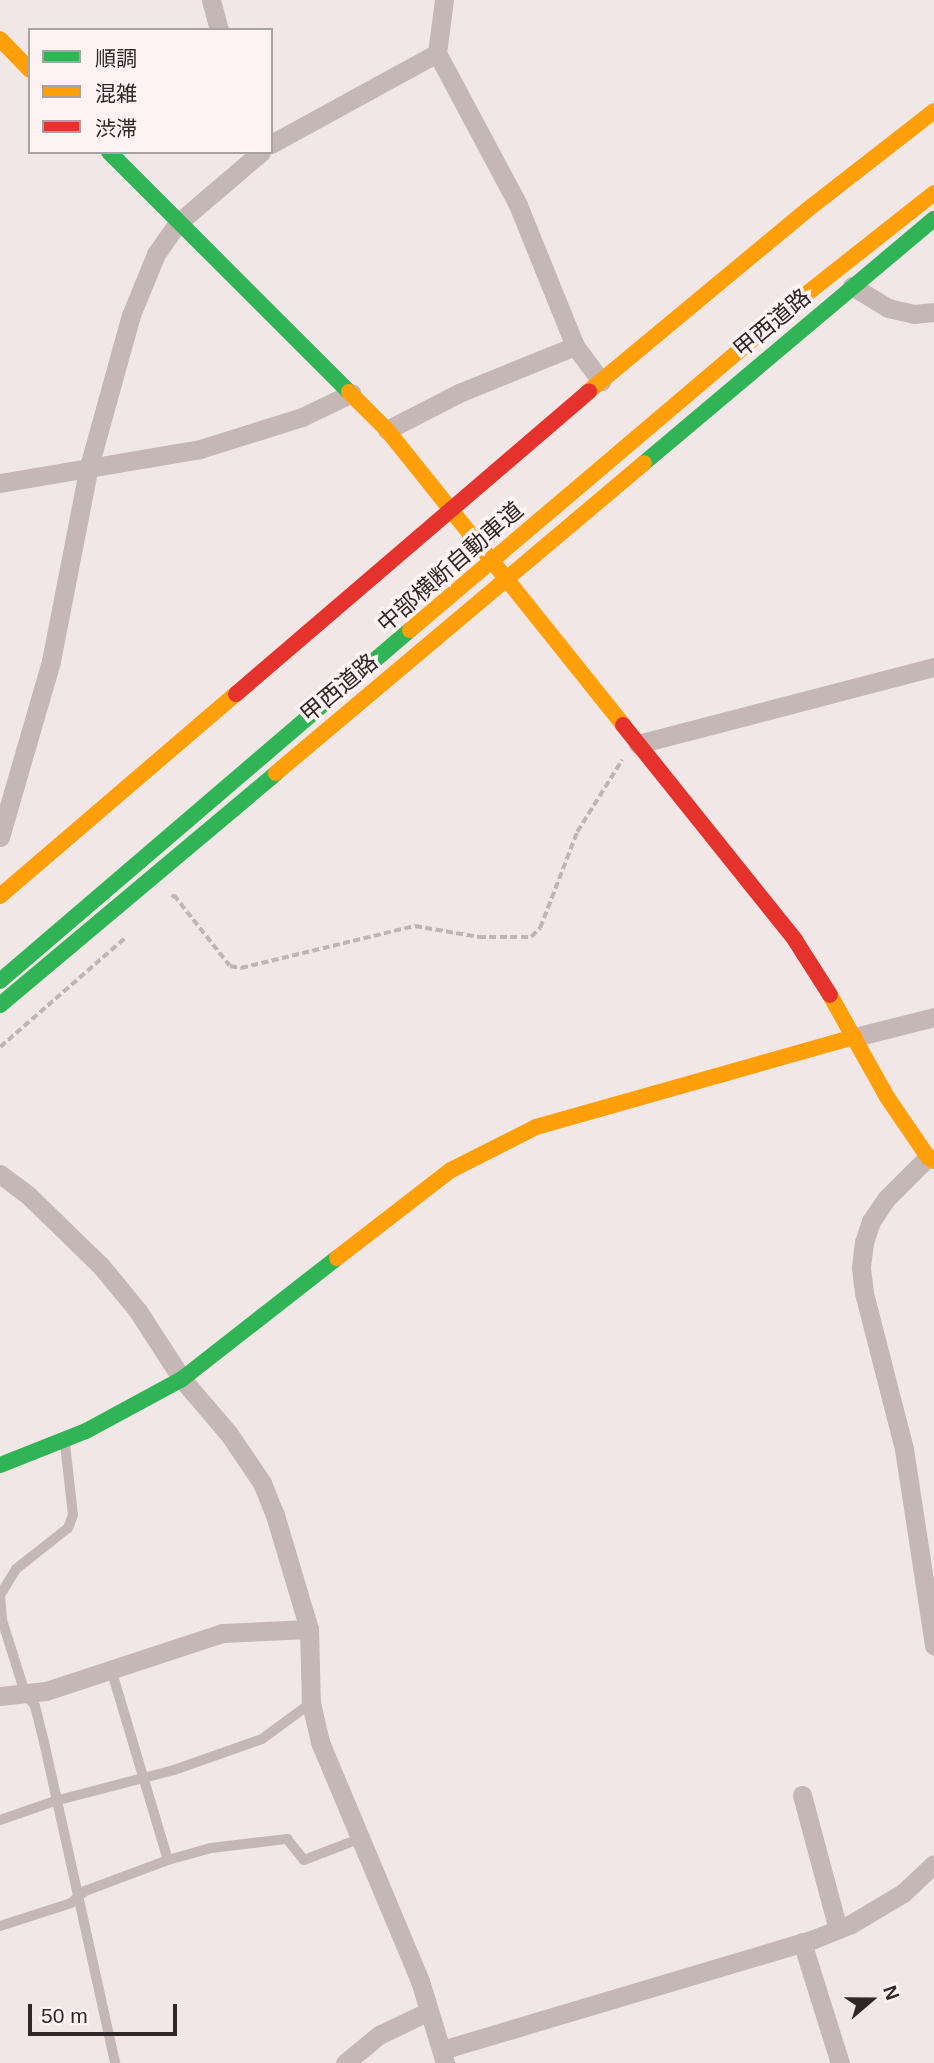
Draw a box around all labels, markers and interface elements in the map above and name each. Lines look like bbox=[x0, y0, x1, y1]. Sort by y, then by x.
legend bbox=[28, 28, 273, 154]
text: 順調 bbox=[95, 47, 137, 70]
text: 混雑 bbox=[95, 82, 137, 105]
text: 渋滞 bbox=[95, 117, 137, 140]
street label: 甲西道路 bbox=[728, 283, 816, 363]
street label: 中部横断自動車道 bbox=[372, 496, 528, 638]
street label: 甲西道路 bbox=[295, 648, 383, 728]
north arrow bbox=[836, 1965, 906, 2035]
text: N bbox=[879, 1983, 903, 2003]
scale bar bbox=[32, 1990, 180, 2034]
text: 50 m bbox=[41, 2004, 88, 2027]

